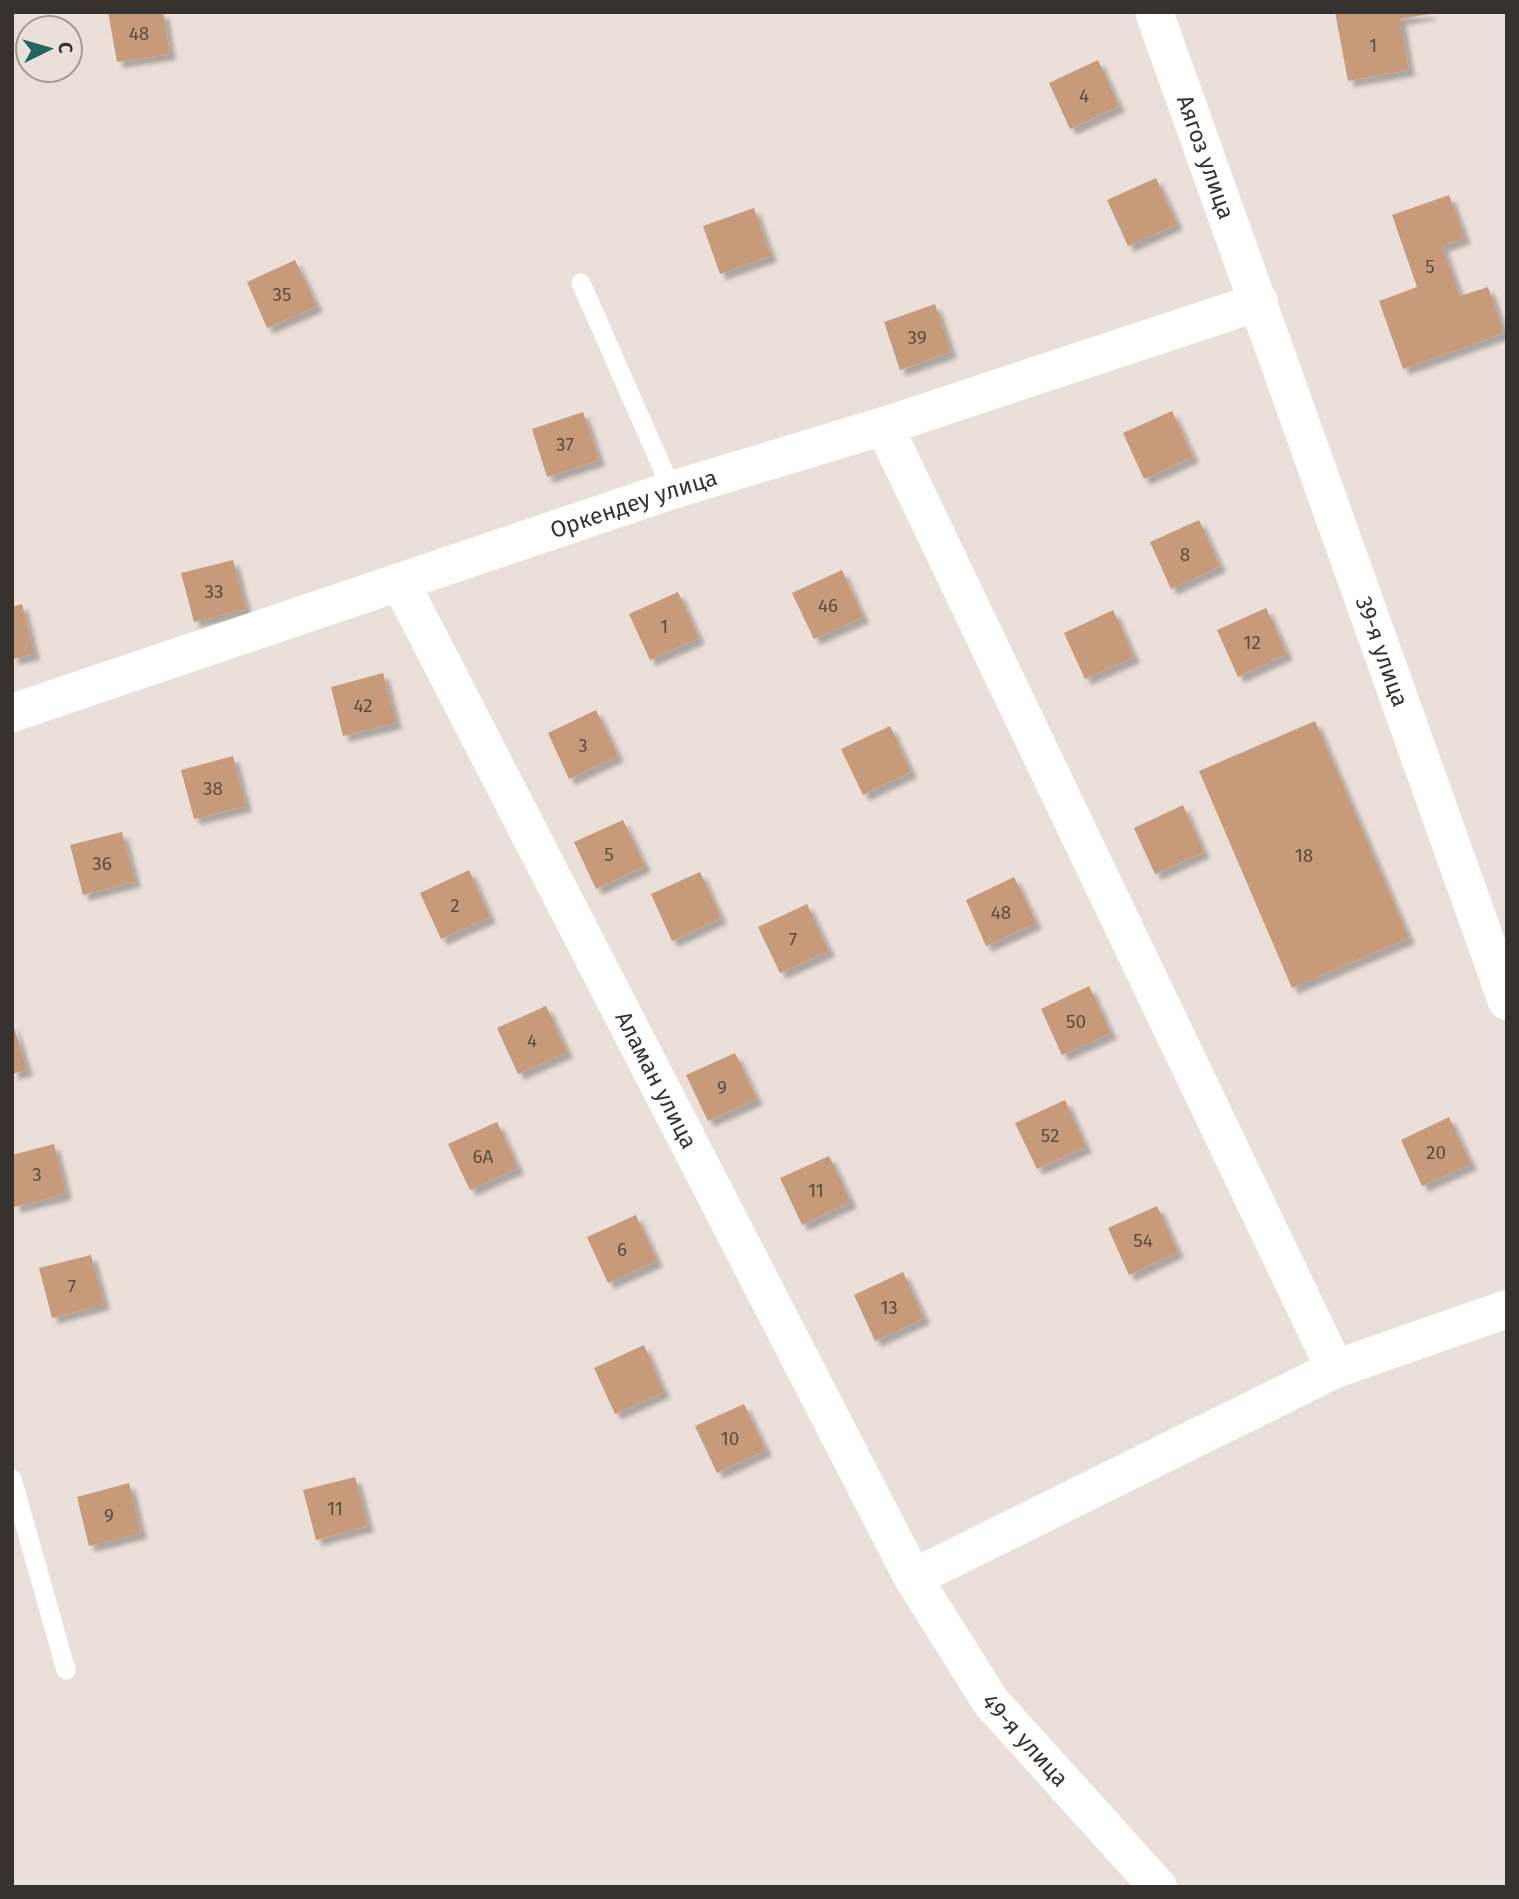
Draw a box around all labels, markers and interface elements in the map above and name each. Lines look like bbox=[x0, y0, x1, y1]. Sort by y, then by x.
north arrow bbox=[14, 14, 84, 84]
house number: 48 bbox=[129, 22, 149, 45]
house number: 1 bbox=[1369, 34, 1377, 57]
text: С bbox=[54, 41, 77, 54]
house number: 4 bbox=[1079, 84, 1089, 107]
street label: Аягоз улица bbox=[1171, 91, 1241, 223]
house number: 5 bbox=[1425, 255, 1435, 278]
house number: 35 bbox=[272, 283, 292, 306]
house number: 39 bbox=[907, 326, 927, 349]
house number: 37 bbox=[556, 433, 574, 456]
street label: Оркендеу улица bbox=[546, 463, 721, 544]
house number: 8 bbox=[1180, 543, 1190, 566]
house number: 33 bbox=[205, 580, 223, 603]
street label: 39-я улица bbox=[1350, 593, 1415, 710]
house number: 46 bbox=[818, 594, 838, 617]
house number: 1 bbox=[660, 615, 668, 638]
house number: 12 bbox=[1243, 631, 1261, 654]
house number: 42 bbox=[353, 694, 373, 717]
house number: 3 bbox=[578, 734, 588, 757]
house number: 38 bbox=[203, 777, 223, 800]
house number: 5 bbox=[604, 843, 614, 866]
house number: 18 bbox=[1295, 844, 1313, 867]
house number: 36 bbox=[92, 852, 112, 875]
house number: 2 bbox=[450, 894, 460, 917]
house number: 48 bbox=[991, 901, 1011, 924]
house number: 7 bbox=[789, 928, 797, 951]
street label: Аламан улица bbox=[609, 1006, 703, 1153]
house number: 50 bbox=[1066, 1010, 1086, 1033]
house number: 4 bbox=[527, 1029, 537, 1052]
house number: 9 bbox=[717, 1076, 727, 1099]
house number: 52 bbox=[1041, 1124, 1059, 1147]
house number: 20 bbox=[1426, 1141, 1446, 1164]
house number: 6А bbox=[472, 1145, 494, 1168]
house number: 3 bbox=[32, 1163, 42, 1186]
house number: 11 bbox=[808, 1179, 824, 1202]
house number: 54 bbox=[1133, 1229, 1153, 1252]
house number: 6 bbox=[617, 1238, 627, 1261]
house number: 7 bbox=[68, 1275, 76, 1298]
house number: 13 bbox=[880, 1296, 898, 1319]
house number: 10 bbox=[721, 1427, 739, 1450]
house number: 11 bbox=[327, 1497, 343, 1520]
house number: 9 bbox=[104, 1504, 114, 1527]
street label: 49-я улица bbox=[976, 1689, 1074, 1792]

